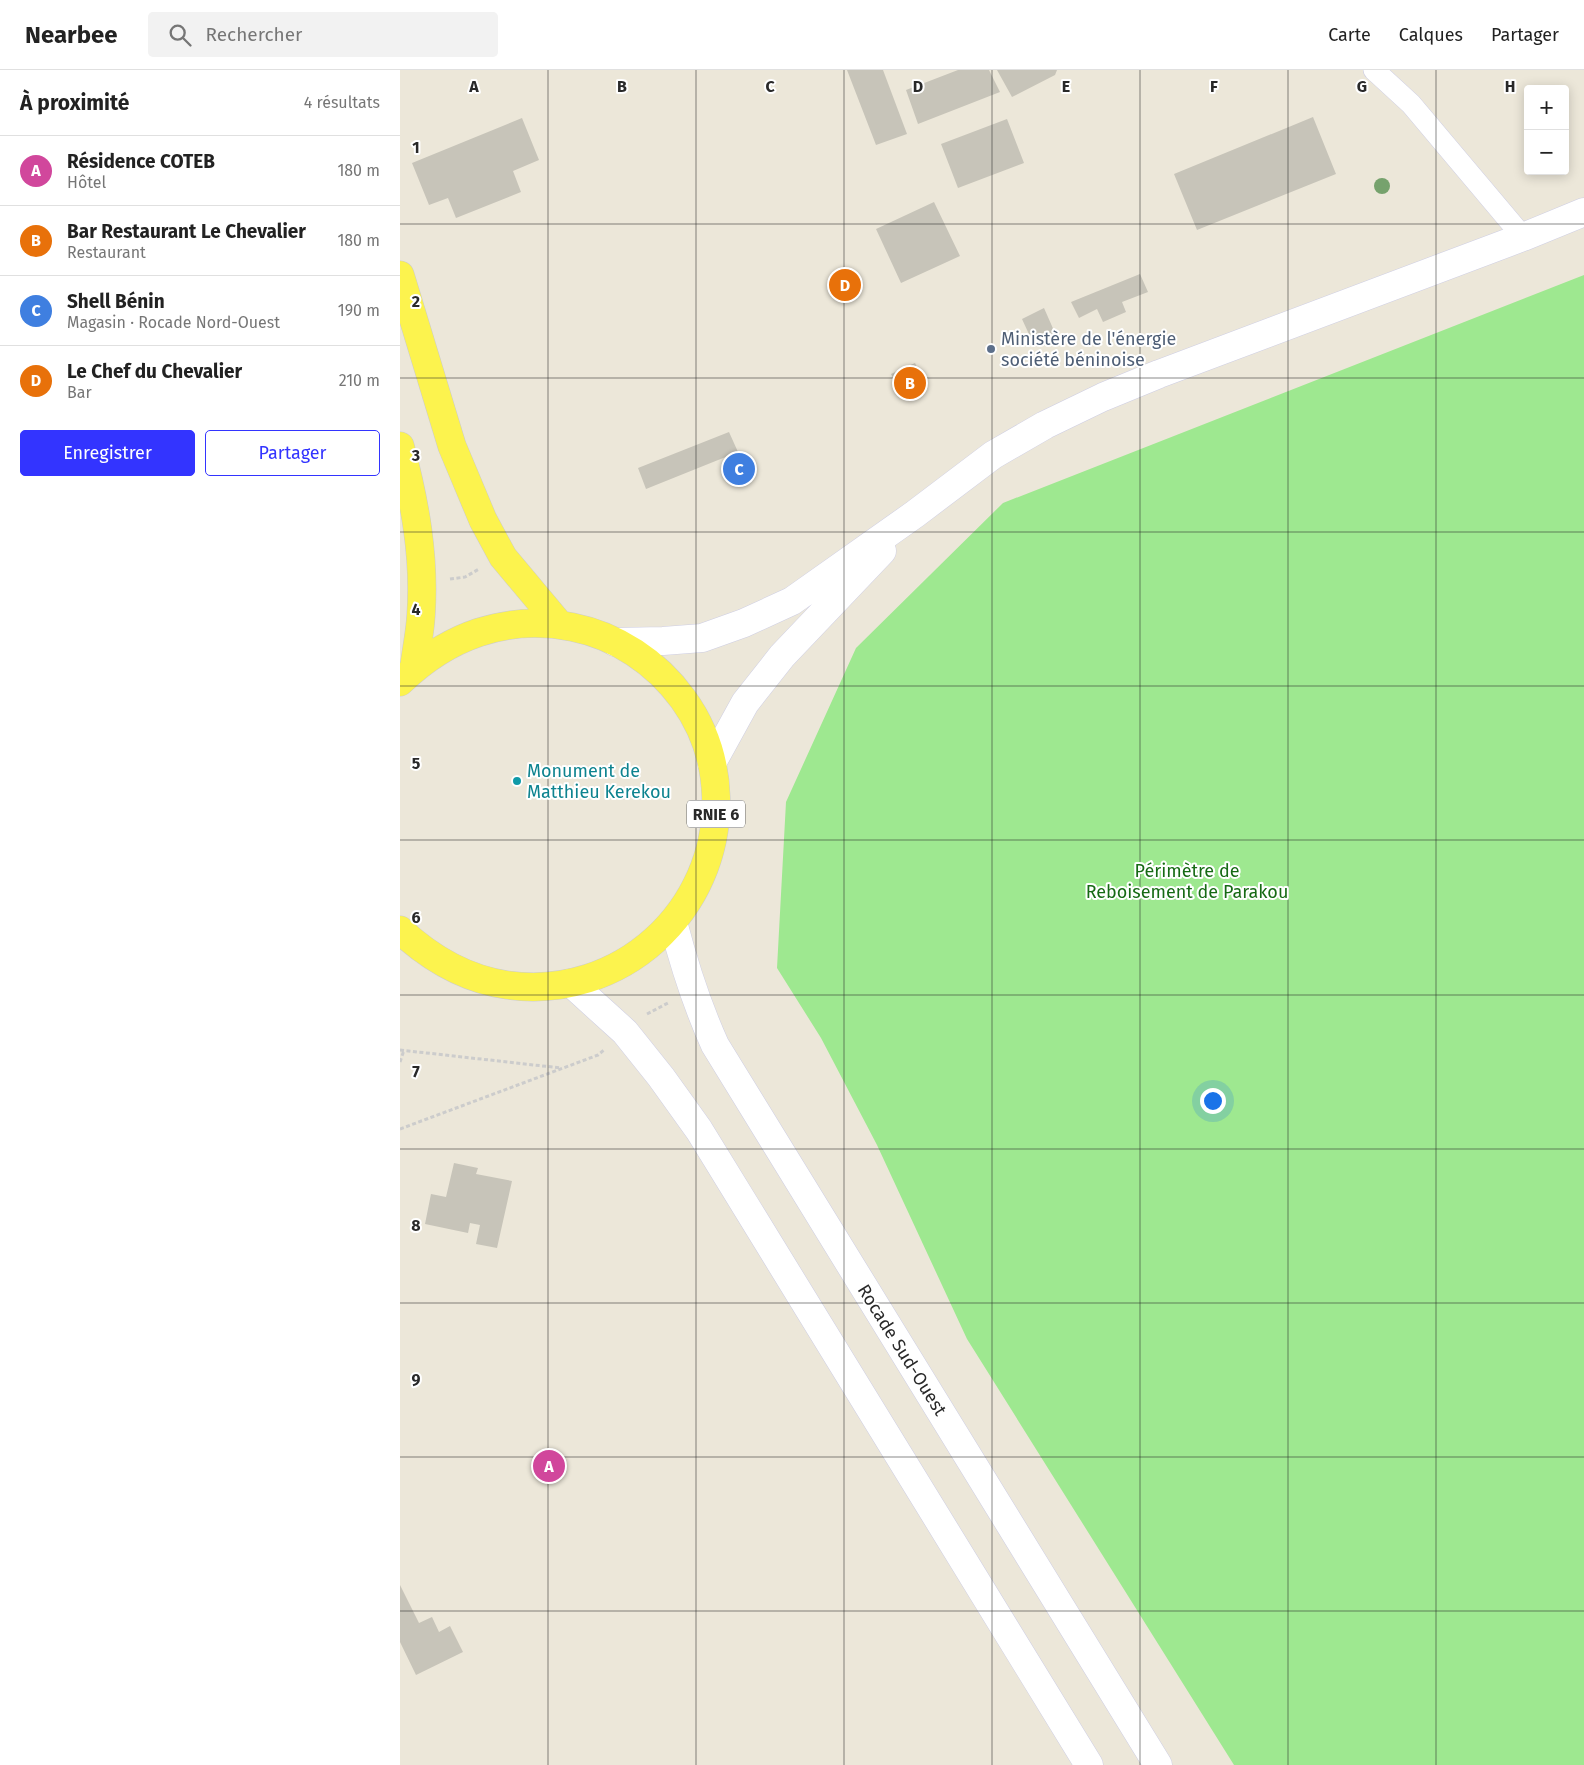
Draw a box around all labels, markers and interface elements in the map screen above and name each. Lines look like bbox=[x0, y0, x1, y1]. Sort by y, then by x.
search box bbox=[148, 12, 498, 57]
text: Nearbee bbox=[25, 21, 118, 49]
icon: search bbox=[166, 21, 194, 49]
text: Rechercher bbox=[206, 23, 302, 46]
text: Carte bbox=[1328, 24, 1371, 46]
text: Calques bbox=[1399, 24, 1463, 46]
text: Partager bbox=[1491, 24, 1559, 46]
text: A bbox=[468, 77, 479, 96]
text: B bbox=[617, 77, 627, 96]
text: C bbox=[765, 77, 775, 96]
text: D bbox=[913, 77, 923, 96]
text: E bbox=[1062, 77, 1070, 96]
text: F bbox=[1210, 77, 1218, 96]
text: G bbox=[1357, 77, 1367, 96]
text: H bbox=[1505, 77, 1515, 96]
map controls bbox=[1524, 85, 1569, 175]
button: + bbox=[1524, 85, 1569, 130]
text: À proximité bbox=[20, 90, 129, 116]
text: 4 résultats bbox=[304, 93, 380, 112]
button: − bbox=[1524, 130, 1569, 175]
text: 1 bbox=[412, 138, 420, 157]
text: Résidence COTEB bbox=[67, 150, 215, 173]
text: A bbox=[31, 161, 41, 180]
text: 180 m bbox=[337, 161, 380, 180]
text: Hôtel bbox=[67, 173, 106, 192]
text: Bar Restaurant Le Chevalier bbox=[67, 220, 306, 243]
text: B bbox=[31, 231, 41, 250]
text: 180 m bbox=[337, 231, 380, 250]
text: Restaurant bbox=[67, 243, 146, 262]
pin: D bbox=[829, 266, 861, 304]
text: Shell Bénin bbox=[67, 290, 165, 313]
text: 2 bbox=[412, 292, 420, 311]
text: C bbox=[31, 301, 41, 320]
text: 190 m bbox=[338, 301, 380, 320]
text: Magasin · Rocade Nord-Ouest bbox=[67, 313, 280, 332]
place label: Ministère de l'énergie société béninoise bbox=[1001, 328, 1176, 371]
marker: Ministère de l'énergie société béninoise bbox=[985, 343, 997, 355]
text: Le Chef du Chevalier bbox=[67, 360, 242, 383]
pin: B bbox=[894, 364, 926, 402]
text: D bbox=[31, 371, 41, 390]
text: 210 m bbox=[339, 371, 380, 390]
text: Bar bbox=[67, 383, 92, 402]
button: Enregistrer bbox=[20, 430, 195, 476]
button: Partager bbox=[205, 430, 380, 476]
text: 3 bbox=[411, 446, 420, 465]
pin: C bbox=[723, 450, 755, 488]
text: 4 bbox=[411, 600, 421, 619]
text: 5 bbox=[412, 754, 421, 773]
place label: Monument de Matthieu Kerekou bbox=[527, 760, 671, 803]
marker: Monument de Matthieu Kerekou bbox=[511, 775, 523, 787]
road number: RNIE 6 bbox=[687, 801, 745, 828]
park label: Périmètre de Reboisement de Parakou bbox=[1086, 860, 1288, 903]
text: 6 bbox=[411, 908, 421, 927]
text: 7 bbox=[412, 1062, 420, 1081]
your location bbox=[1200, 1088, 1226, 1114]
text: 8 bbox=[411, 1216, 421, 1235]
street label: Rocade Sud-Ouest bbox=[853, 1280, 952, 1420]
text: 9 bbox=[412, 1370, 421, 1389]
pin: A bbox=[533, 1447, 565, 1485]

